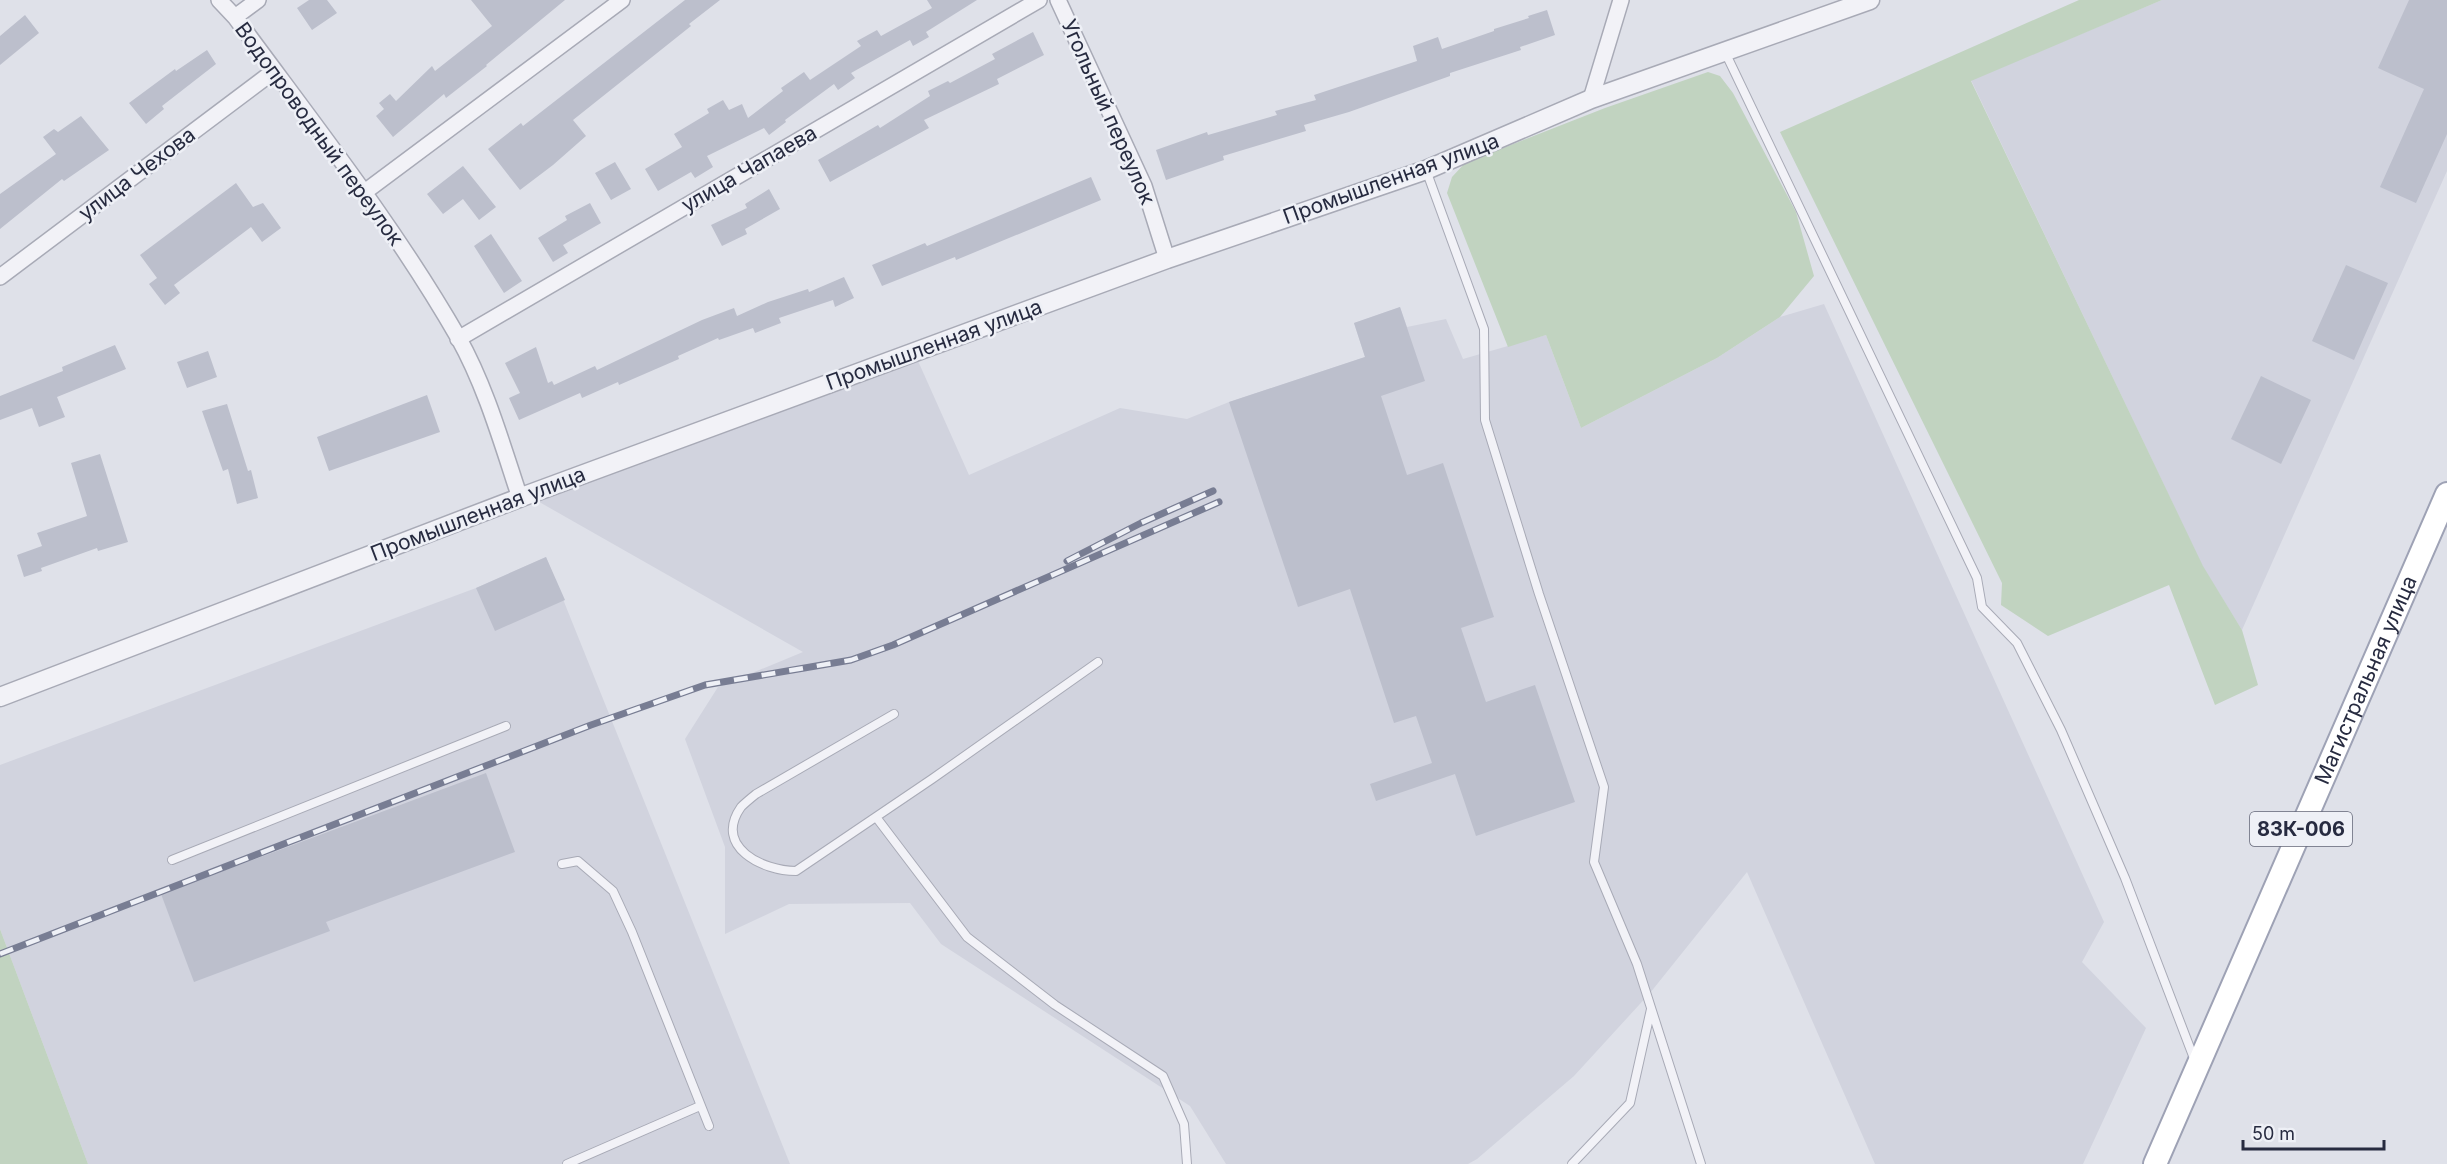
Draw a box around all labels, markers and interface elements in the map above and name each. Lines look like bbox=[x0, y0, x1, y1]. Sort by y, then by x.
street label: Угольный переулок bbox=[1056, 15, 1161, 209]
street label: Водопроводный переулок bbox=[230, 17, 409, 251]
street label: улица Чапаева bbox=[677, 120, 821, 217]
street label: улица Чехова bbox=[74, 122, 200, 226]
street label: Промышленная улица bbox=[1279, 128, 1502, 229]
street label: Промышленная улица bbox=[822, 294, 1045, 395]
street label: Промышленная улица bbox=[367, 461, 589, 566]
street label: Магистральная улица bbox=[2309, 572, 2422, 788]
road number: 83К-006 bbox=[2250, 812, 2352, 846]
scale bar bbox=[2243, 1113, 2384, 1151]
text: 50 m bbox=[2252, 1123, 2295, 1144]

